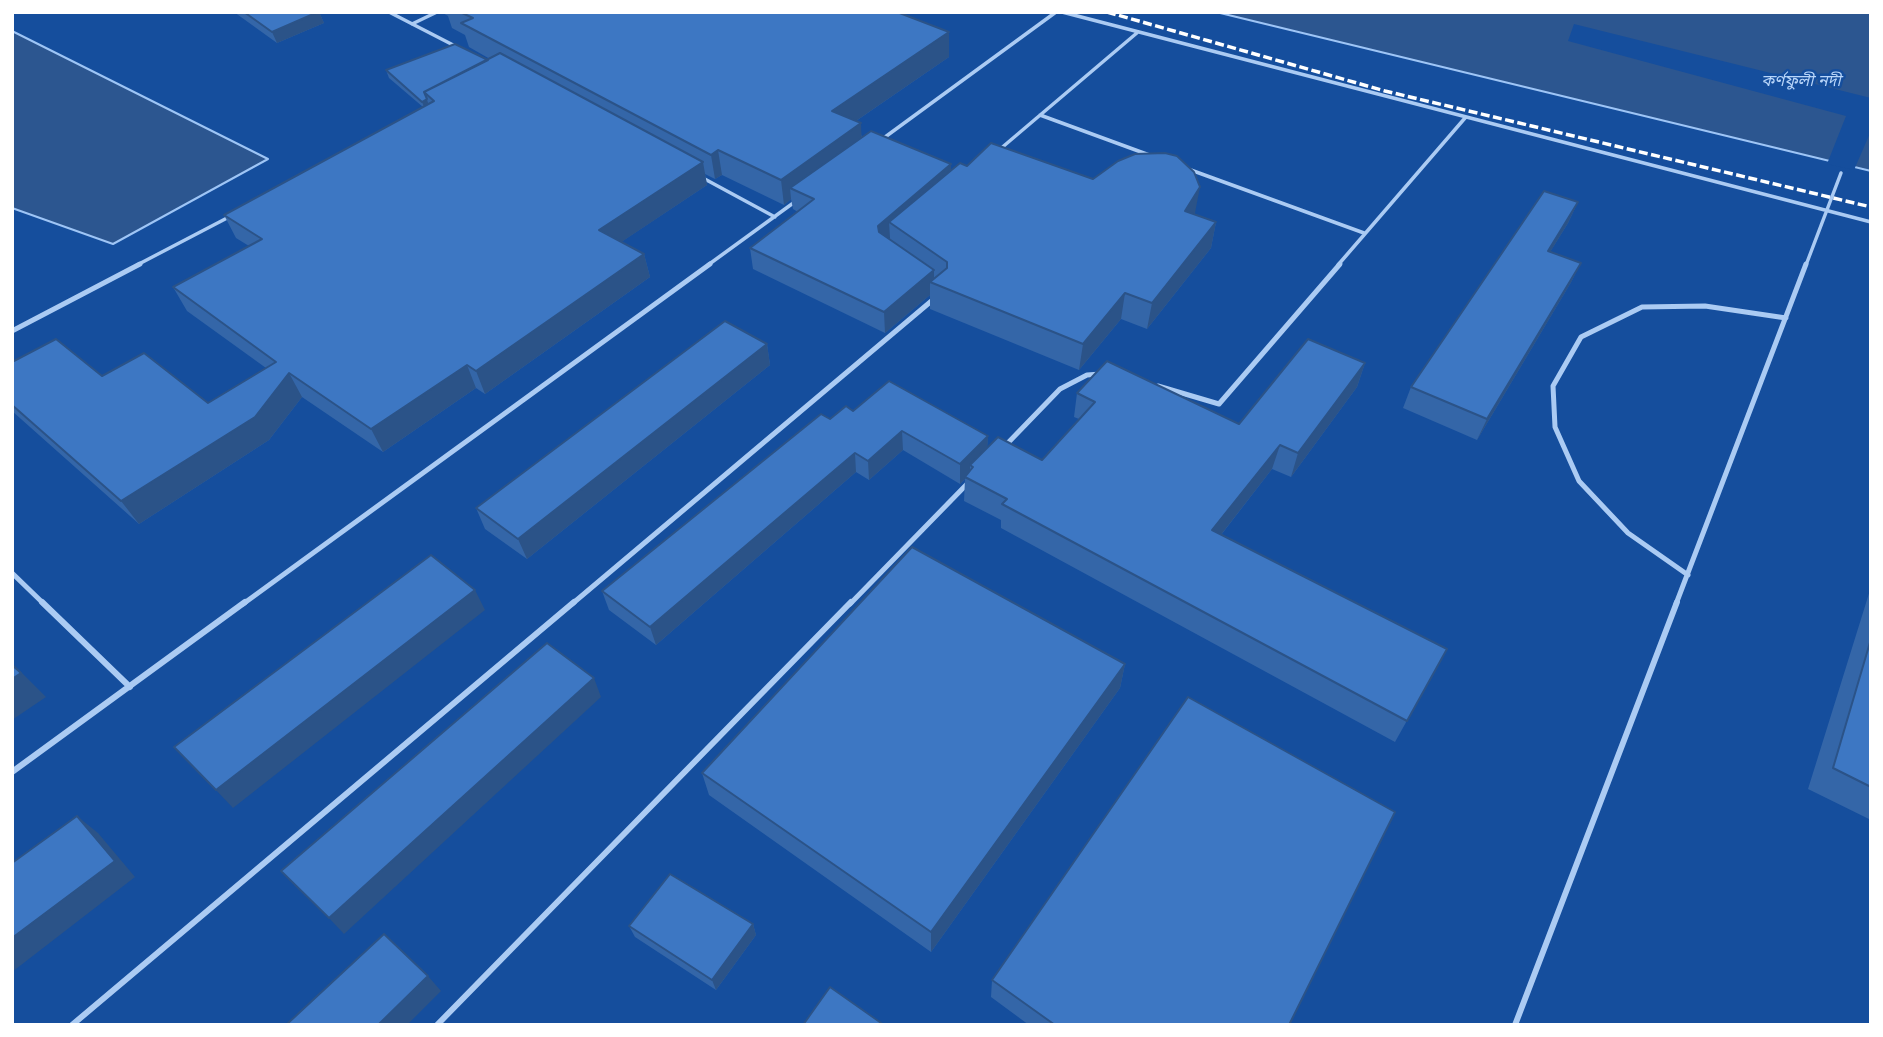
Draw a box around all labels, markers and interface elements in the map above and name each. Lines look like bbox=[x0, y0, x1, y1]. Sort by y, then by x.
water label: কর্ণফুলী নদী bbox=[1761, 72, 1841, 92]

